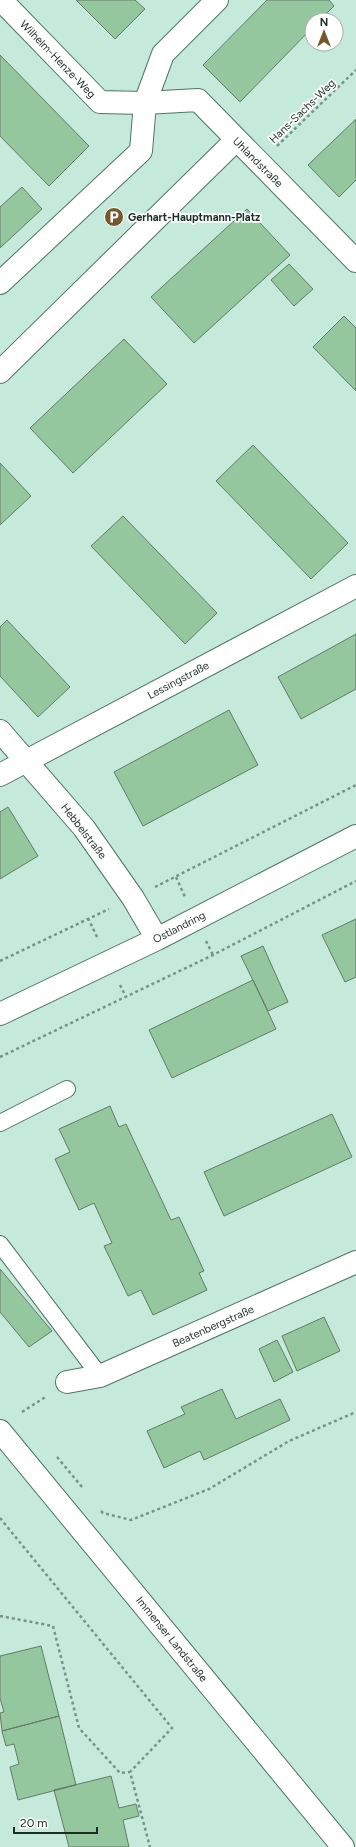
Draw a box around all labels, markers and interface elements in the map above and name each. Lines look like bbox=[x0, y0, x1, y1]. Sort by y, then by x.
north arrow bbox=[304, 12, 344, 52]
text: N bbox=[320, 16, 328, 29]
street label: Wilhelm-Henze-Weg bbox=[17, 18, 98, 101]
street label: Hans-Sachs-Weg bbox=[267, 77, 338, 146]
street label: Uhlandstraße bbox=[230, 135, 285, 190]
parking icon: Gerhart-Hauptmann-Platz bbox=[103, 206, 125, 228]
place label: Gerhart-Hauptmann-Platz bbox=[128, 211, 260, 224]
street label: Lessingstraße bbox=[145, 659, 211, 702]
street label: Hebbelstraße bbox=[58, 801, 109, 861]
street label: Ostlandring bbox=[151, 909, 208, 946]
street label: Beatenbergstraße bbox=[170, 1303, 256, 1350]
street label: Immenser Landstraße bbox=[133, 1594, 210, 1685]
scale bar bbox=[14, 1809, 97, 1835]
text: 20 m bbox=[20, 1816, 48, 1830]

